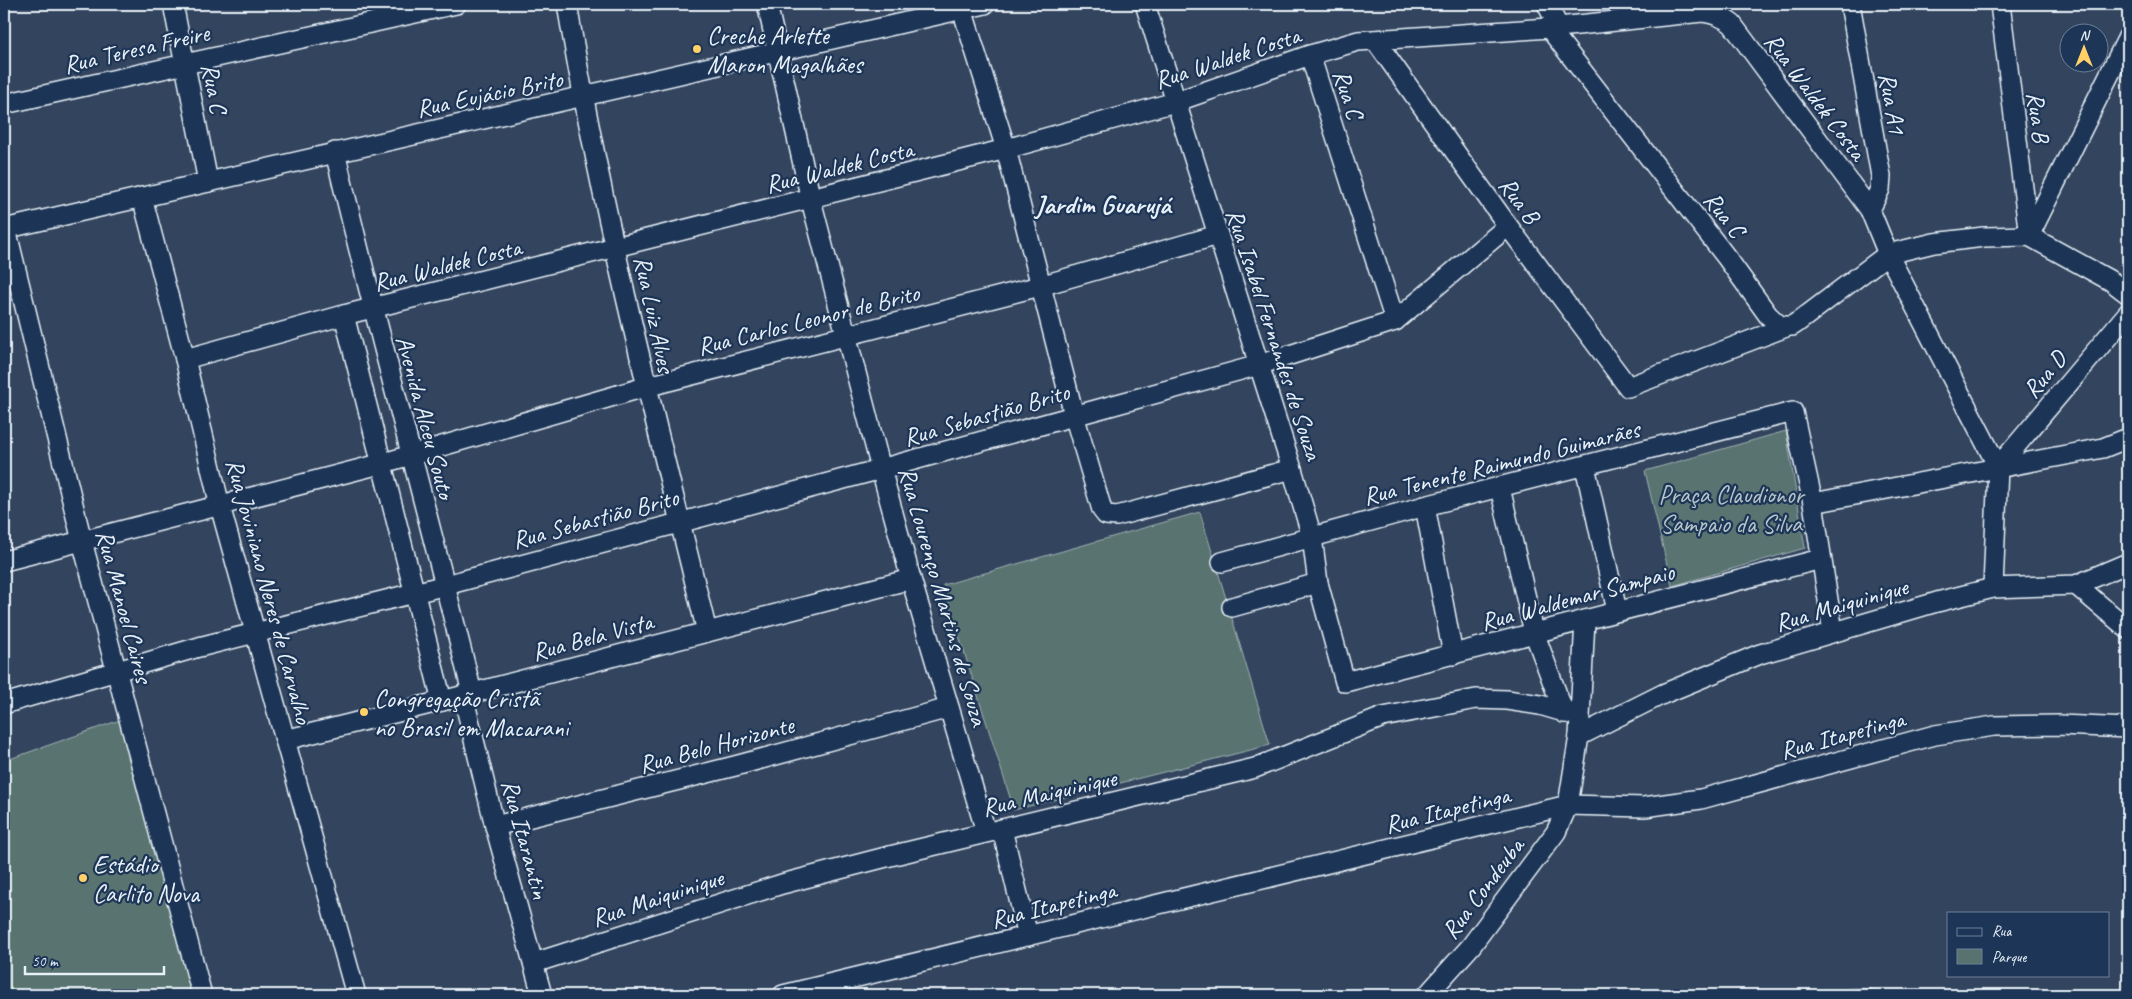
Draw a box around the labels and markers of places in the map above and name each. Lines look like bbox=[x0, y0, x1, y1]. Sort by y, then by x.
place label: Creche Arlette Maron Magalhães bbox=[707, 20, 865, 81]
marker: Creche Arlette Maron Magalhães bbox=[691, 43, 703, 55]
place label: Congregação Cristã no Brasil em Macarani bbox=[374, 683, 572, 744]
marker: Congregação Cristã no Brasil em Macarani bbox=[358, 706, 370, 718]
place label: Estádio Carlito Nova bbox=[93, 849, 201, 910]
marker: Estádio Carlito Nova bbox=[77, 872, 89, 884]

